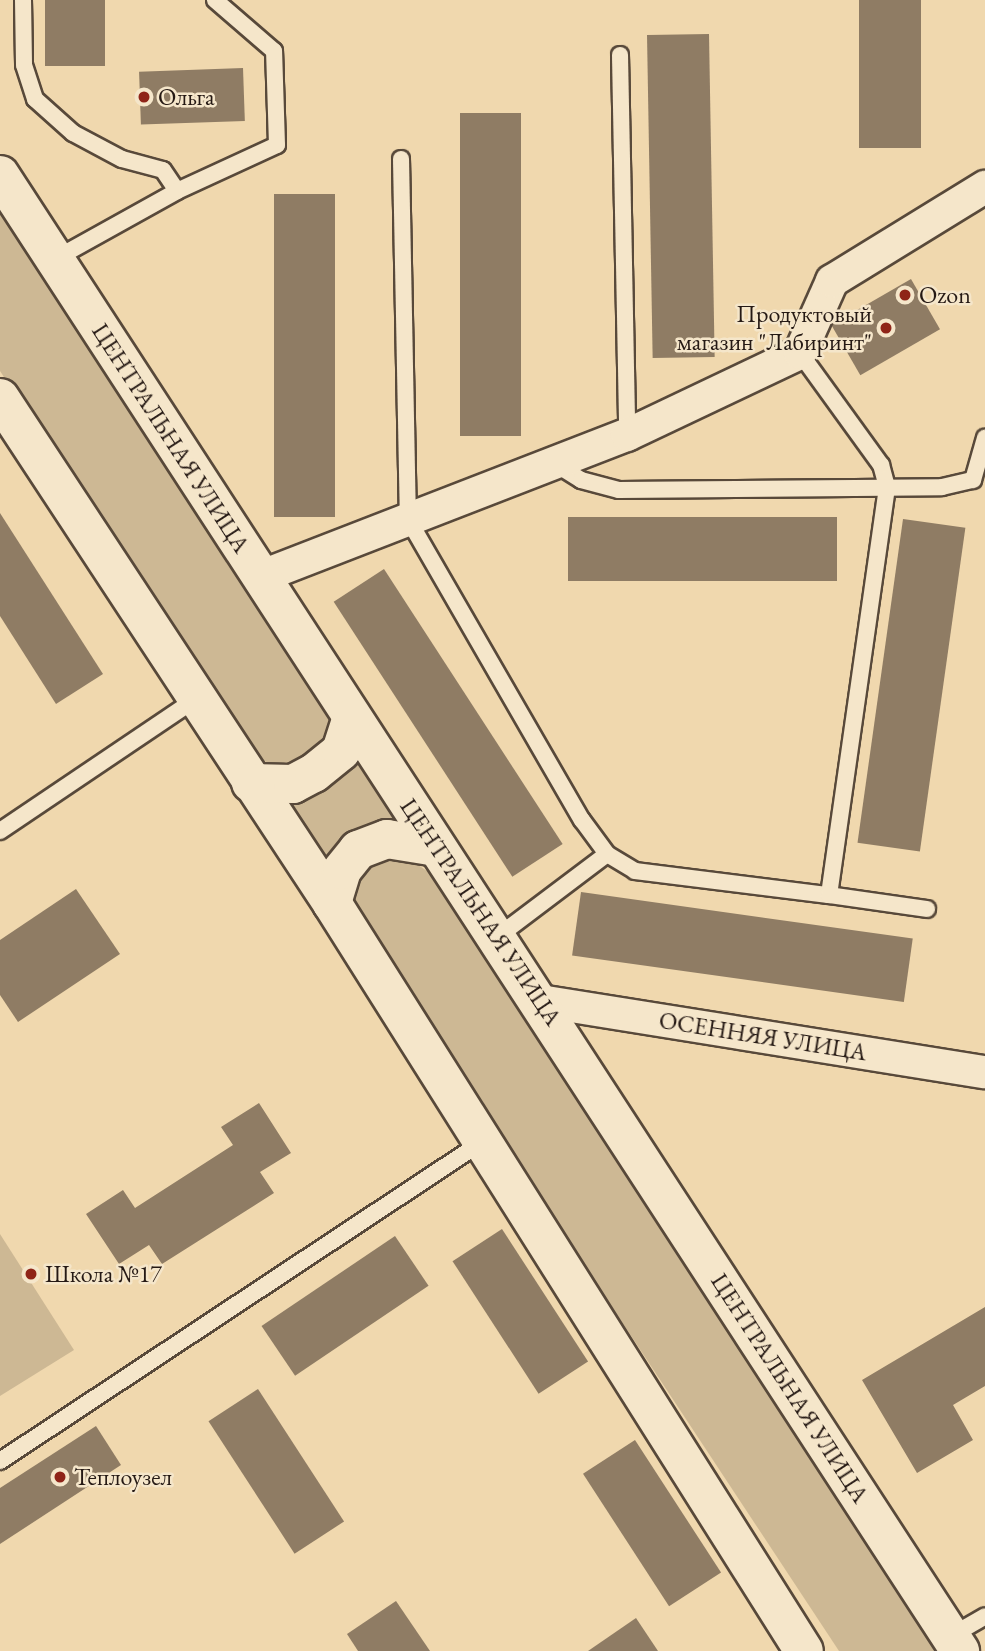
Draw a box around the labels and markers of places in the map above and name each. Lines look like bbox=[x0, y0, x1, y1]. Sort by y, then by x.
place label: Ольга bbox=[158, 83, 215, 111]
marker: Ольга bbox=[136, 89, 152, 105]
place label: Ozon bbox=[919, 281, 971, 309]
marker: Ozon bbox=[897, 287, 913, 303]
place label: Продуктовый магазин "Лабиринт" bbox=[677, 300, 872, 356]
marker: Продуктовый магазин "Лабиринт" bbox=[878, 320, 894, 336]
place label: Школа №17 bbox=[45, 1260, 162, 1288]
marker: Школа №17 bbox=[23, 1266, 39, 1282]
place label: Теплоузел bbox=[74, 1463, 172, 1491]
marker: Теплоузел bbox=[52, 1469, 68, 1485]

